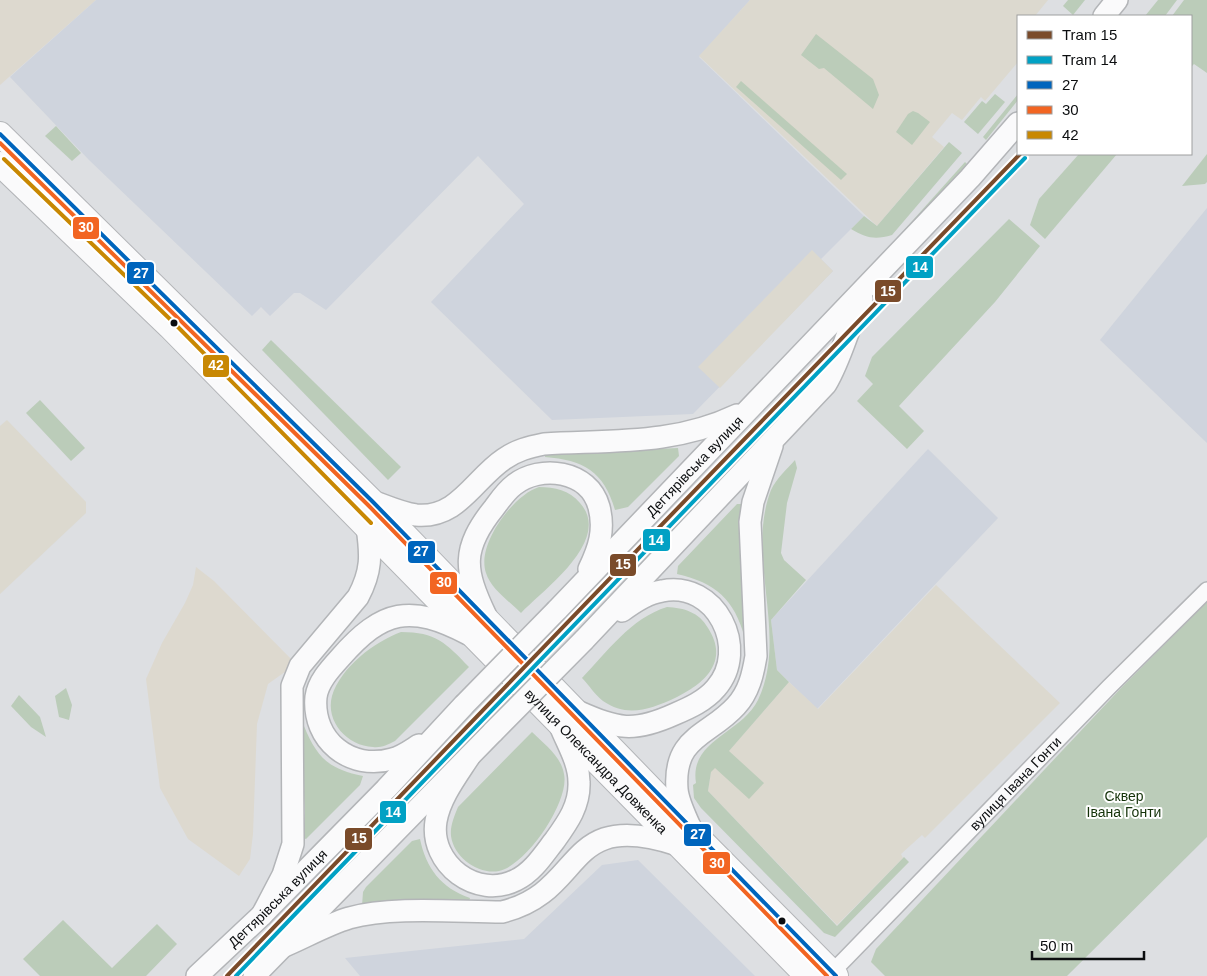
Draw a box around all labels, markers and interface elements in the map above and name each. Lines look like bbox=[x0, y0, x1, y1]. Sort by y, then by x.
legend bbox=[1017, 15, 1192, 155]
text: Tram 15 bbox=[1062, 26, 1117, 43]
text: Tram 14 bbox=[1062, 51, 1117, 68]
text: 27 bbox=[1062, 76, 1079, 93]
text: 30 bbox=[1062, 101, 1079, 118]
text: 42 bbox=[1062, 126, 1079, 143]
line badge: 30 bbox=[72, 216, 100, 240]
text: 30 bbox=[78, 219, 94, 235]
line badge: 14 bbox=[905, 255, 934, 279]
text: 14 bbox=[912, 259, 928, 275]
line badge: 27 bbox=[126, 261, 155, 285]
text: 27 bbox=[133, 265, 149, 281]
line badge: 15 bbox=[874, 279, 902, 303]
text: 15 bbox=[880, 283, 896, 299]
unlabelled marker bbox=[169, 318, 179, 328]
line badge: 42 bbox=[202, 354, 230, 378]
text: 42 bbox=[208, 357, 224, 373]
street label: Дегтярівська вулиця bbox=[643, 413, 746, 520]
line badge: 14 bbox=[642, 528, 671, 552]
text: 14 bbox=[648, 532, 664, 548]
line badge: 27 bbox=[407, 540, 436, 564]
text: 27 bbox=[413, 543, 429, 559]
line badge: 15 bbox=[609, 553, 637, 577]
text: 15 bbox=[615, 556, 631, 572]
line badge: 30 bbox=[429, 571, 458, 595]
text: 30 bbox=[436, 574, 452, 590]
street label: вулиця Олександра Довженка bbox=[522, 686, 671, 837]
street label: вулиця Івана Гонти bbox=[966, 733, 1064, 834]
park label: Сквер Івана Гонти bbox=[1087, 788, 1161, 820]
line badge: 14 bbox=[379, 800, 407, 824]
text: 14 bbox=[385, 804, 401, 820]
line badge: 27 bbox=[683, 823, 712, 847]
text: 27 bbox=[690, 826, 706, 842]
line badge: 15 bbox=[344, 827, 373, 851]
text: 15 bbox=[351, 830, 367, 846]
street label: Дегтярівська вулиця bbox=[225, 846, 330, 951]
line badge: 30 bbox=[702, 851, 731, 875]
text: 30 bbox=[709, 855, 725, 871]
unlabelled marker bbox=[777, 916, 787, 926]
scale bar bbox=[1032, 928, 1144, 960]
text: 50 m bbox=[1040, 937, 1073, 954]

